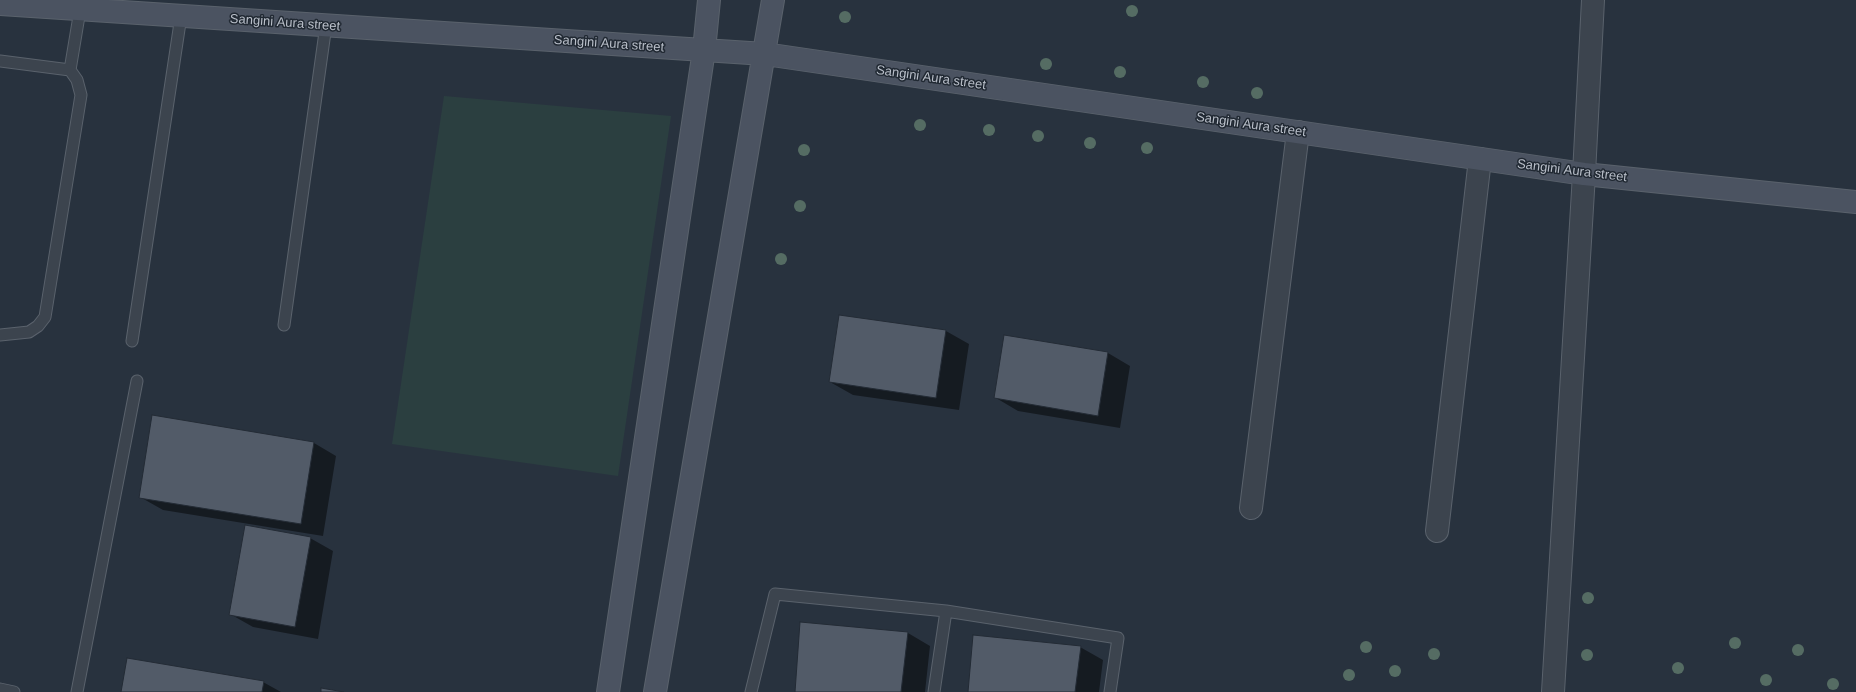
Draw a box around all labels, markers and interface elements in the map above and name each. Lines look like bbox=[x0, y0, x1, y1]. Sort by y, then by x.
street label: Sangini Aura street bbox=[229, 11, 341, 35]
street label: Sangini Aura street bbox=[553, 32, 665, 56]
street label: Sangini Aura street bbox=[875, 63, 987, 93]
street label: Sangini Aura street bbox=[1195, 110, 1307, 140]
street label: Sangini Aura street bbox=[1516, 157, 1628, 185]

